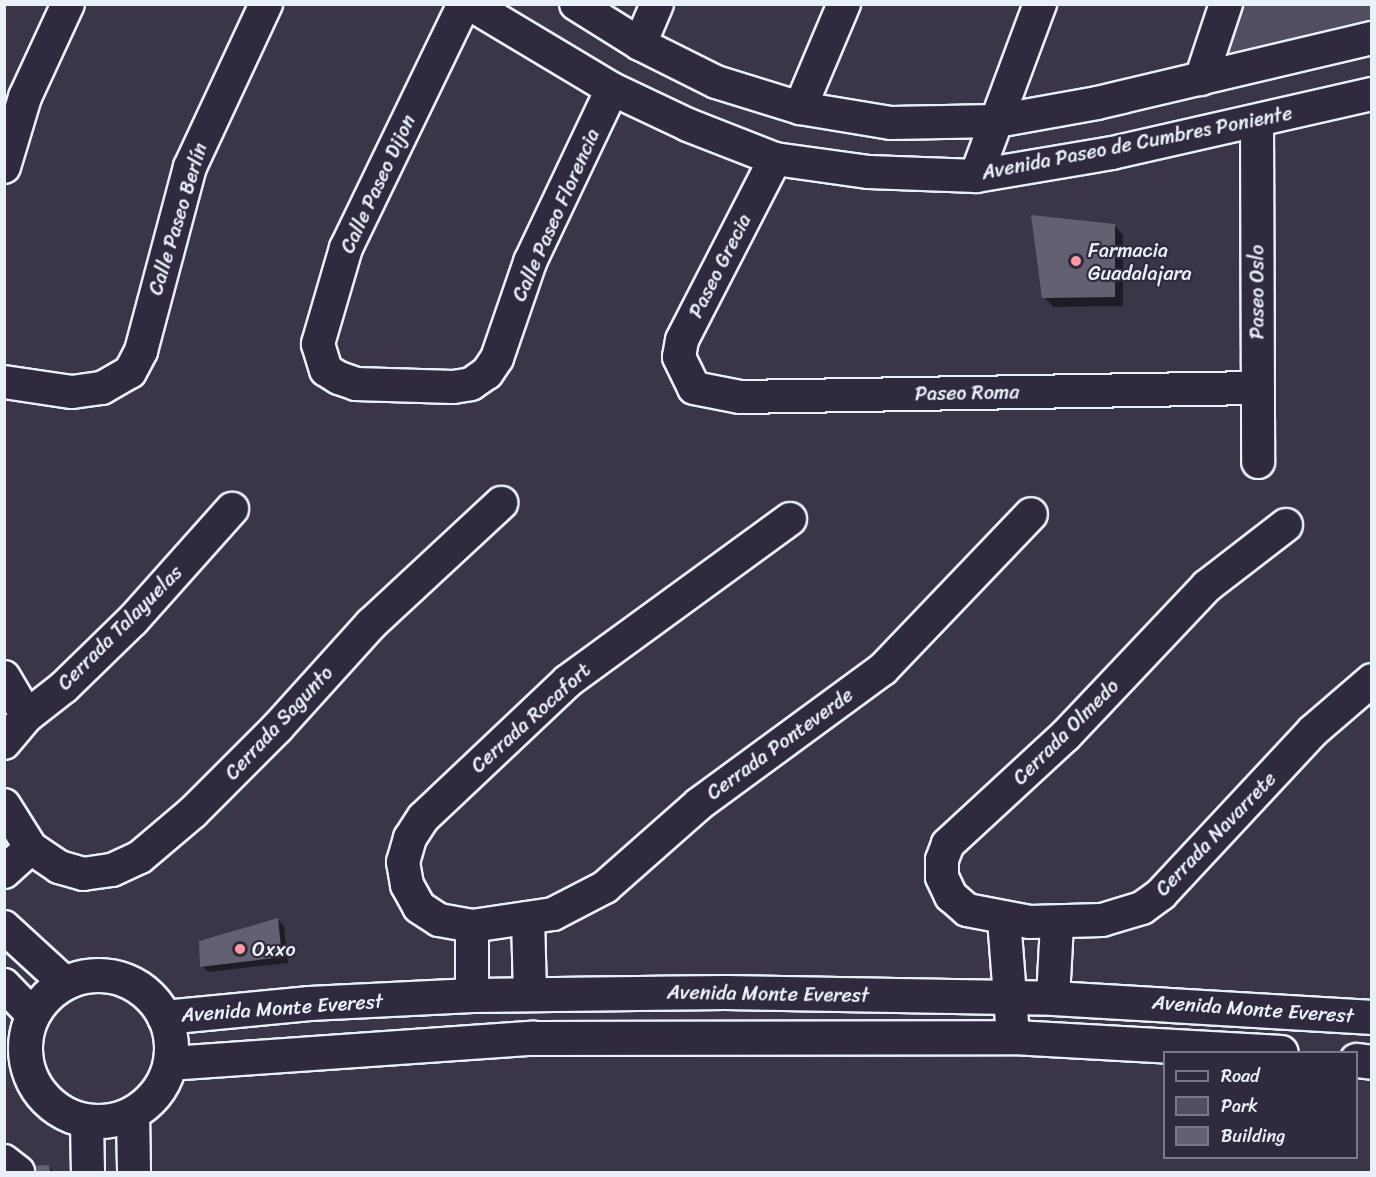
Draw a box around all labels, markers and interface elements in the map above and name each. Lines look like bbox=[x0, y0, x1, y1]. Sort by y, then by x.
street label: Avenida Paseo de Cumbres Poniente bbox=[979, 101, 1295, 185]
street label: Calle Paseo Dijon bbox=[335, 110, 421, 258]
street label: Calle Paseo Florencia bbox=[507, 124, 605, 306]
street label: Calle Paseo Berlín bbox=[143, 139, 213, 299]
street label: Paseo Grecia bbox=[684, 210, 756, 322]
place label: Farmacia Guadalajara bbox=[1088, 238, 1192, 285]
street label: Paseo Oslo bbox=[1245, 245, 1269, 339]
marker: Farmacia Guadalajara bbox=[1069, 254, 1083, 268]
street label: Paseo Roma bbox=[915, 380, 1019, 406]
street label: Cerrada Talayuelas bbox=[53, 561, 187, 695]
street label: Cerrada Rocafort bbox=[466, 658, 596, 778]
street label: Cerrada Sagunto bbox=[220, 661, 338, 785]
street label: Cerrada Olmedo bbox=[1008, 674, 1124, 790]
street label: Cerrada Ponteverde bbox=[702, 683, 858, 805]
street label: Cerrada Navarrete bbox=[1151, 767, 1281, 901]
place label: Oxxo bbox=[252, 937, 296, 961]
marker: Oxxo bbox=[233, 942, 247, 956]
street label: Avenida Monte Everest bbox=[667, 980, 869, 1008]
street label: Avenida Monte Everest bbox=[180, 989, 384, 1027]
street label: Avenida Monte Everest bbox=[1151, 990, 1355, 1028]
legend bbox=[1163, 1051, 1358, 1159]
text: Road bbox=[1221, 1060, 1260, 1092]
text: Park bbox=[1221, 1090, 1258, 1122]
text: Building bbox=[1221, 1120, 1285, 1152]

